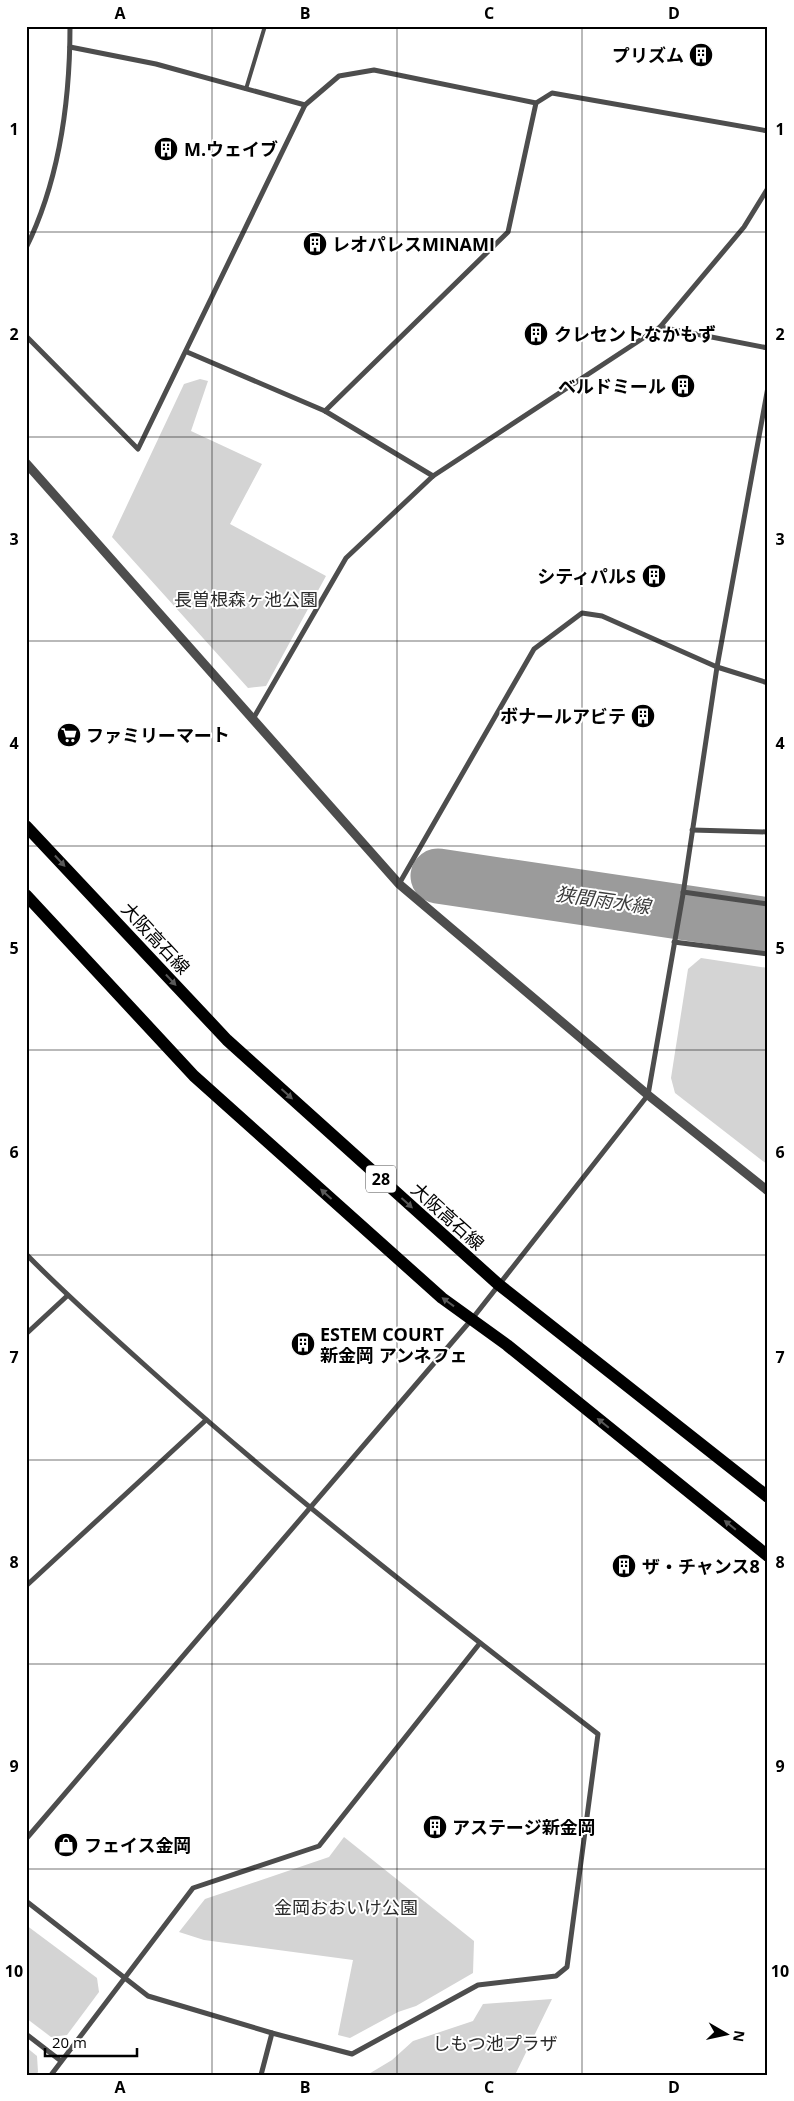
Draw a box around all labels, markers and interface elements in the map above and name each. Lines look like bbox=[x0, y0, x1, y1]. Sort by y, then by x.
text: A bbox=[114, 2, 126, 24]
text: B bbox=[300, 2, 310, 24]
text: C bbox=[484, 2, 494, 24]
text: D bbox=[668, 2, 680, 24]
building icon: プリズム bbox=[688, 42, 714, 68]
place label: プリズム bbox=[612, 43, 684, 67]
text: 1 bbox=[9, 118, 19, 140]
text: 1 bbox=[775, 118, 785, 140]
building icon: M.ウェイブ bbox=[153, 136, 179, 162]
place label: M.ウェイブ bbox=[184, 137, 278, 161]
building icon: レオパレスMINAMI bbox=[302, 231, 328, 257]
place label: レオパレスMINAMI bbox=[332, 232, 495, 256]
building icon: クレセントなかもず bbox=[523, 321, 549, 347]
place label: クレセントなかもず bbox=[554, 322, 716, 346]
text: 2 bbox=[9, 323, 19, 345]
text: 2 bbox=[775, 323, 785, 345]
building icon: ベルドミール bbox=[670, 373, 696, 399]
place label: ベルドミール bbox=[558, 374, 666, 398]
text: 3 bbox=[9, 528, 19, 550]
text: 3 bbox=[775, 528, 785, 550]
building icon: シティパルS bbox=[641, 563, 667, 589]
place label: シティパルS bbox=[537, 564, 636, 588]
park label: 長曽根森ヶ池公園 bbox=[174, 587, 318, 611]
building icon: ボナールアビテ bbox=[630, 703, 656, 729]
place label: ボナールアビテ bbox=[500, 704, 626, 728]
supermarket icon: ファミリーマート bbox=[56, 722, 82, 748]
place label: ファミリーマート bbox=[86, 723, 230, 747]
text: 4 bbox=[9, 732, 19, 754]
text: 4 bbox=[775, 732, 785, 754]
one-way arrow bbox=[54, 855, 66, 867]
water label: 狭間雨水線 bbox=[554, 881, 654, 920]
street label: 大阪高石線 bbox=[117, 897, 195, 979]
text: 5 bbox=[9, 937, 19, 959]
text: 5 bbox=[775, 937, 785, 959]
one-way arrow bbox=[165, 973, 177, 985]
one-way arrow bbox=[280, 1088, 293, 1099]
text: 6 bbox=[9, 1141, 19, 1163]
text: 6 bbox=[775, 1141, 785, 1163]
road number: 28 bbox=[366, 1166, 396, 1192]
street label: 大阪高石線 bbox=[407, 1177, 489, 1255]
one-way arrow bbox=[321, 1188, 333, 1200]
one-way arrow bbox=[401, 1197, 414, 1208]
one-way arrow bbox=[441, 1297, 455, 1307]
place label: ESTEM COURT 新金岡 アンネフェ bbox=[320, 1322, 468, 1367]
building icon: ESTEM COURT 新金岡 アンネフェ bbox=[290, 1331, 316, 1357]
text: 7 bbox=[9, 1346, 19, 1368]
text: 7 bbox=[775, 1346, 785, 1368]
one-way arrow bbox=[597, 1418, 610, 1429]
one-way arrow bbox=[724, 1520, 737, 1531]
text: 8 bbox=[9, 1551, 19, 1573]
text: 8 bbox=[775, 1551, 785, 1573]
building icon: ザ・チャンス8 bbox=[611, 1553, 637, 1579]
place label: ザ・チャンス8 bbox=[642, 1554, 760, 1578]
text: 9 bbox=[9, 1755, 19, 1777]
text: 9 bbox=[775, 1755, 785, 1777]
building icon: アステージ新金岡 bbox=[422, 1814, 448, 1840]
place label: アステージ新金岡 bbox=[452, 1815, 596, 1839]
shop icon: フェイス金岡 bbox=[53, 1832, 79, 1858]
place label: フェイス金岡 bbox=[84, 1833, 191, 1857]
park label: 金岡おおいけ公園 bbox=[274, 1895, 418, 1919]
text: 10 bbox=[5, 1960, 23, 1982]
text: 10 bbox=[771, 1960, 789, 1982]
north arrow bbox=[702, 2008, 752, 2058]
scale bar bbox=[45, 2026, 138, 2058]
text: N bbox=[729, 2029, 750, 2043]
park label: しもつ池プラザ bbox=[432, 2031, 558, 2055]
text: 20 m bbox=[52, 2032, 87, 2052]
text: A bbox=[114, 2076, 126, 2098]
text: B bbox=[300, 2076, 310, 2098]
text: C bbox=[484, 2076, 494, 2098]
text: D bbox=[668, 2076, 680, 2098]

